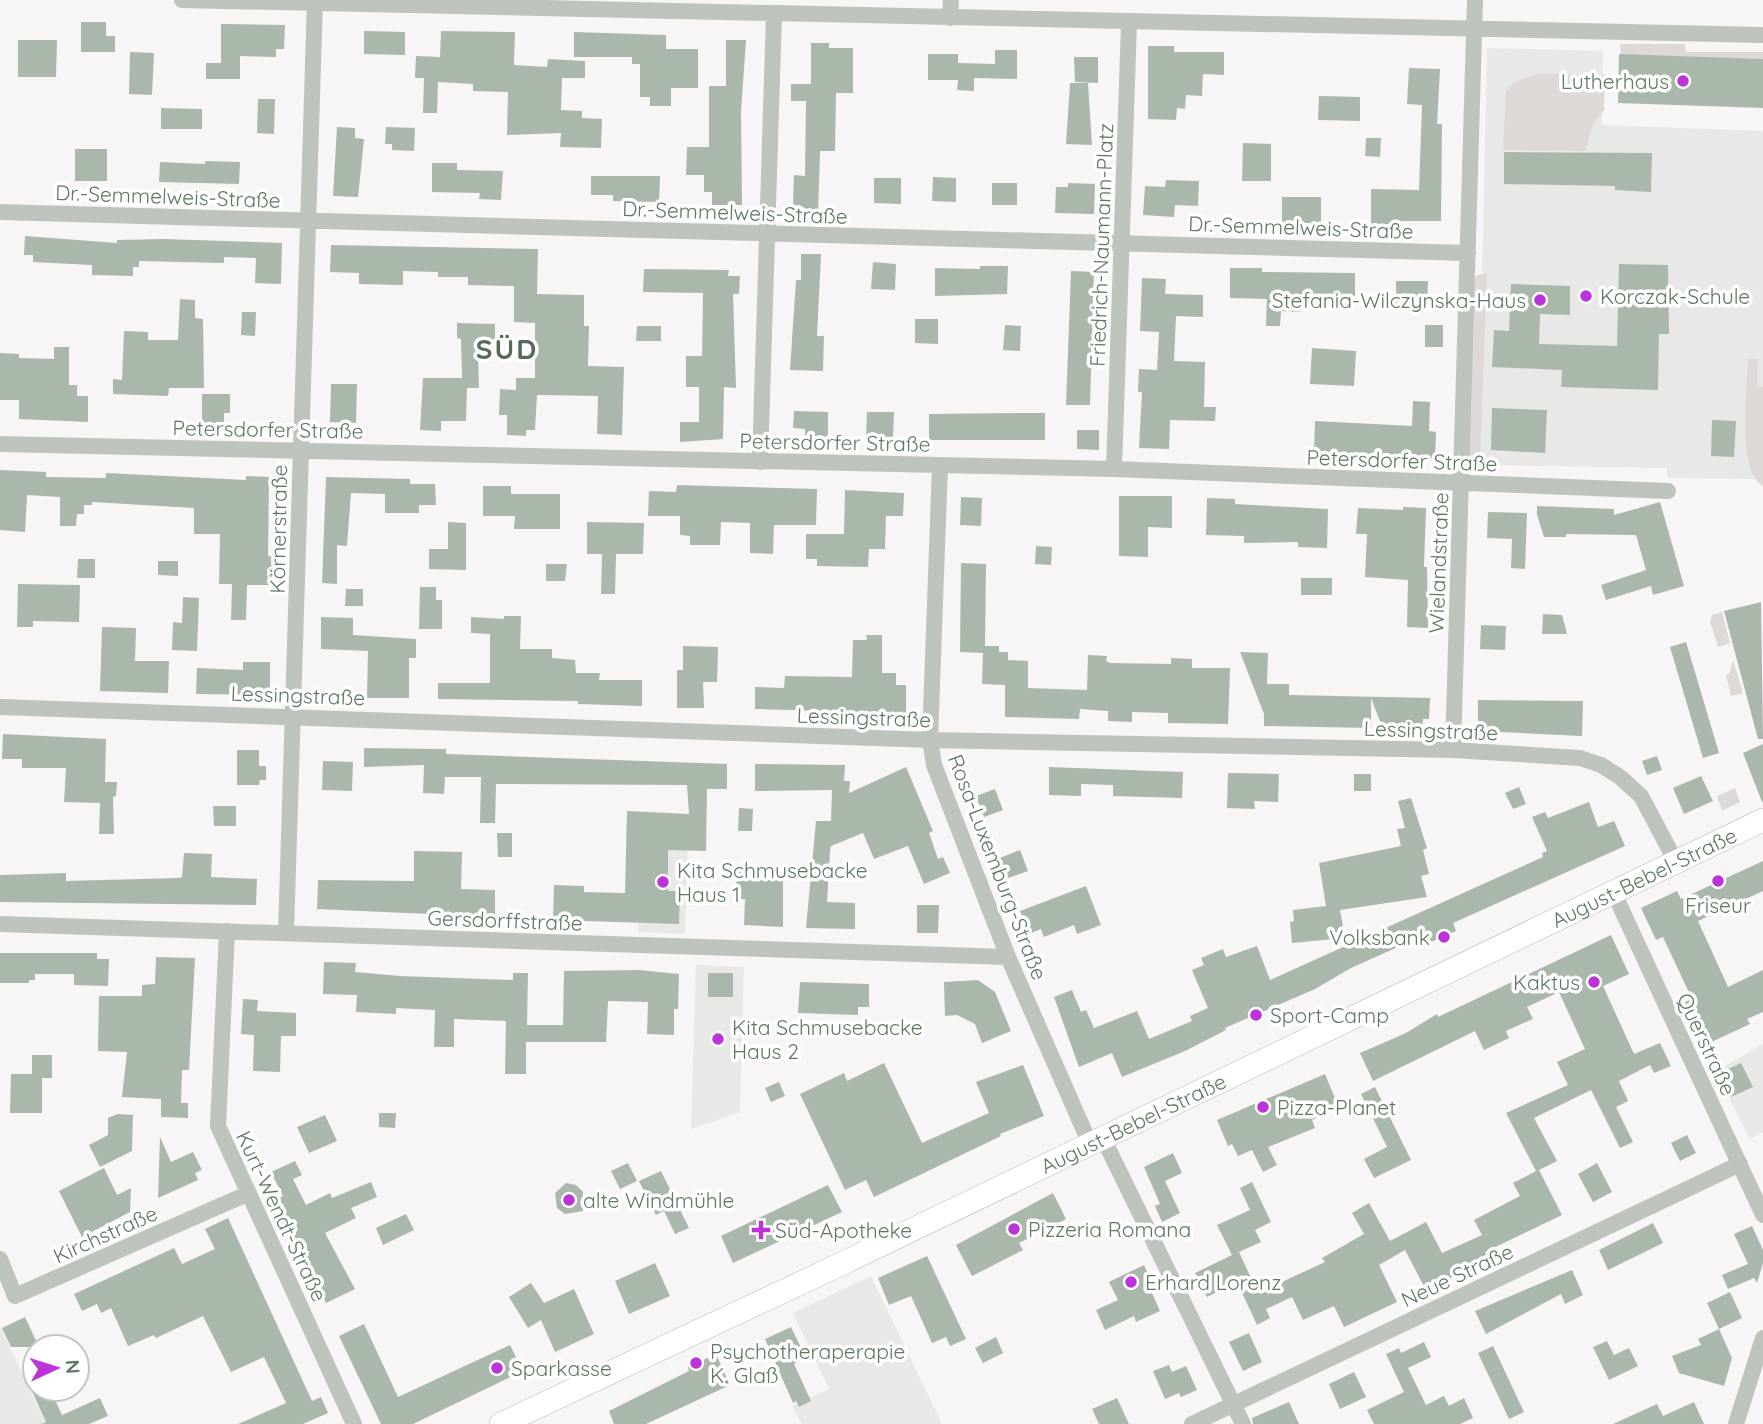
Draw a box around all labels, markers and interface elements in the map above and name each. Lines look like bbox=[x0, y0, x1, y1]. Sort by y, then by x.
place label: Lutherhaus bbox=[1561, 68, 1669, 94]
marker: Lutherhaus bbox=[1675, 73, 1691, 89]
street label: Friedrich-Naumann-Platz bbox=[1084, 123, 1118, 367]
street label: Dr.-Semmelweis-Straße bbox=[55, 179, 281, 213]
street label: Dr.-Semmelweis-Straße bbox=[622, 195, 848, 229]
street label: Dr.-Semmelweis-Straße bbox=[1188, 210, 1414, 244]
place label: Korczak-Schule bbox=[1600, 283, 1750, 309]
place label: Stefania-Wilczynska-Haus bbox=[1272, 287, 1526, 313]
marker: Korczak-Schule bbox=[1578, 288, 1594, 304]
marker: Stefania-Wilczynska-Haus bbox=[1532, 292, 1548, 308]
district label: SÜD bbox=[476, 331, 538, 366]
street label: Petersdorfer Straße bbox=[172, 414, 364, 444]
street label: Petersdorfer Straße bbox=[739, 427, 931, 457]
street label: Petersdorfer Straße bbox=[1306, 444, 1498, 476]
street label: Körnerstraße bbox=[264, 464, 292, 594]
street label: Wielandstraße bbox=[1423, 492, 1453, 634]
street label: Lessingstraße bbox=[230, 680, 366, 710]
street label: Lessingstraße bbox=[796, 702, 932, 732]
street label: Lessingstraße bbox=[1363, 715, 1499, 745]
street label: Rosa-Luxemburg-Straße bbox=[943, 751, 1053, 983]
street label: August-Bebel-Straße bbox=[1547, 822, 1741, 933]
place label: Kita Schmusebacke Haus 1 bbox=[677, 857, 868, 907]
marker: Friseur bbox=[1710, 873, 1726, 889]
marker: Kita Schmusebacke Haus 1 bbox=[655, 874, 671, 890]
place label: Friseur bbox=[1685, 892, 1751, 918]
street label: Gersdorffstraße bbox=[427, 904, 583, 936]
place label: Volksbank bbox=[1329, 924, 1430, 950]
marker: Volksbank bbox=[1436, 929, 1452, 945]
place label: Kaktus bbox=[1513, 969, 1580, 995]
marker: Kaktus bbox=[1586, 974, 1602, 990]
street label: Querstraße bbox=[1672, 989, 1742, 1099]
place label: Sport-Camp bbox=[1270, 1002, 1389, 1028]
marker: Sport-Camp bbox=[1248, 1007, 1264, 1023]
place label: Kita Schmusebacke Haus 2 bbox=[732, 1014, 923, 1064]
marker: Kita Schmusebacke Haus 2 bbox=[710, 1031, 726, 1047]
street label: August-Bebel-Straße bbox=[1036, 1068, 1230, 1179]
place label: Pizza-Planet bbox=[1277, 1094, 1396, 1120]
marker: Pizza-Planet bbox=[1255, 1099, 1271, 1115]
street label: Kurt-Wendt-Straße bbox=[231, 1127, 333, 1305]
place label: alte Windmühle bbox=[583, 1187, 734, 1213]
marker: alte Windmühle bbox=[561, 1192, 577, 1208]
street label: Kirchstraße bbox=[49, 1200, 161, 1268]
place label: Pizzeria Romana bbox=[1028, 1216, 1191, 1242]
place label: Süd-Apotheke bbox=[775, 1217, 912, 1243]
marker: Pizzeria Romana bbox=[1006, 1221, 1022, 1237]
marker: Süd-Apotheke bbox=[753, 1222, 769, 1238]
street label: Neue Straße bbox=[1397, 1238, 1517, 1312]
place label: Erhard Lorenz bbox=[1145, 1269, 1281, 1295]
marker: Erhard Lorenz bbox=[1123, 1274, 1139, 1290]
north arrow bbox=[21, 1333, 91, 1403]
place label: Psychotheraperapie K. Glaß bbox=[710, 1338, 905, 1388]
place label: Sparkasse bbox=[511, 1355, 612, 1381]
marker: Psychotheraperapie K. Glaß bbox=[688, 1355, 704, 1371]
text: N bbox=[61, 1359, 85, 1375]
marker: Sparkasse bbox=[489, 1360, 505, 1376]

